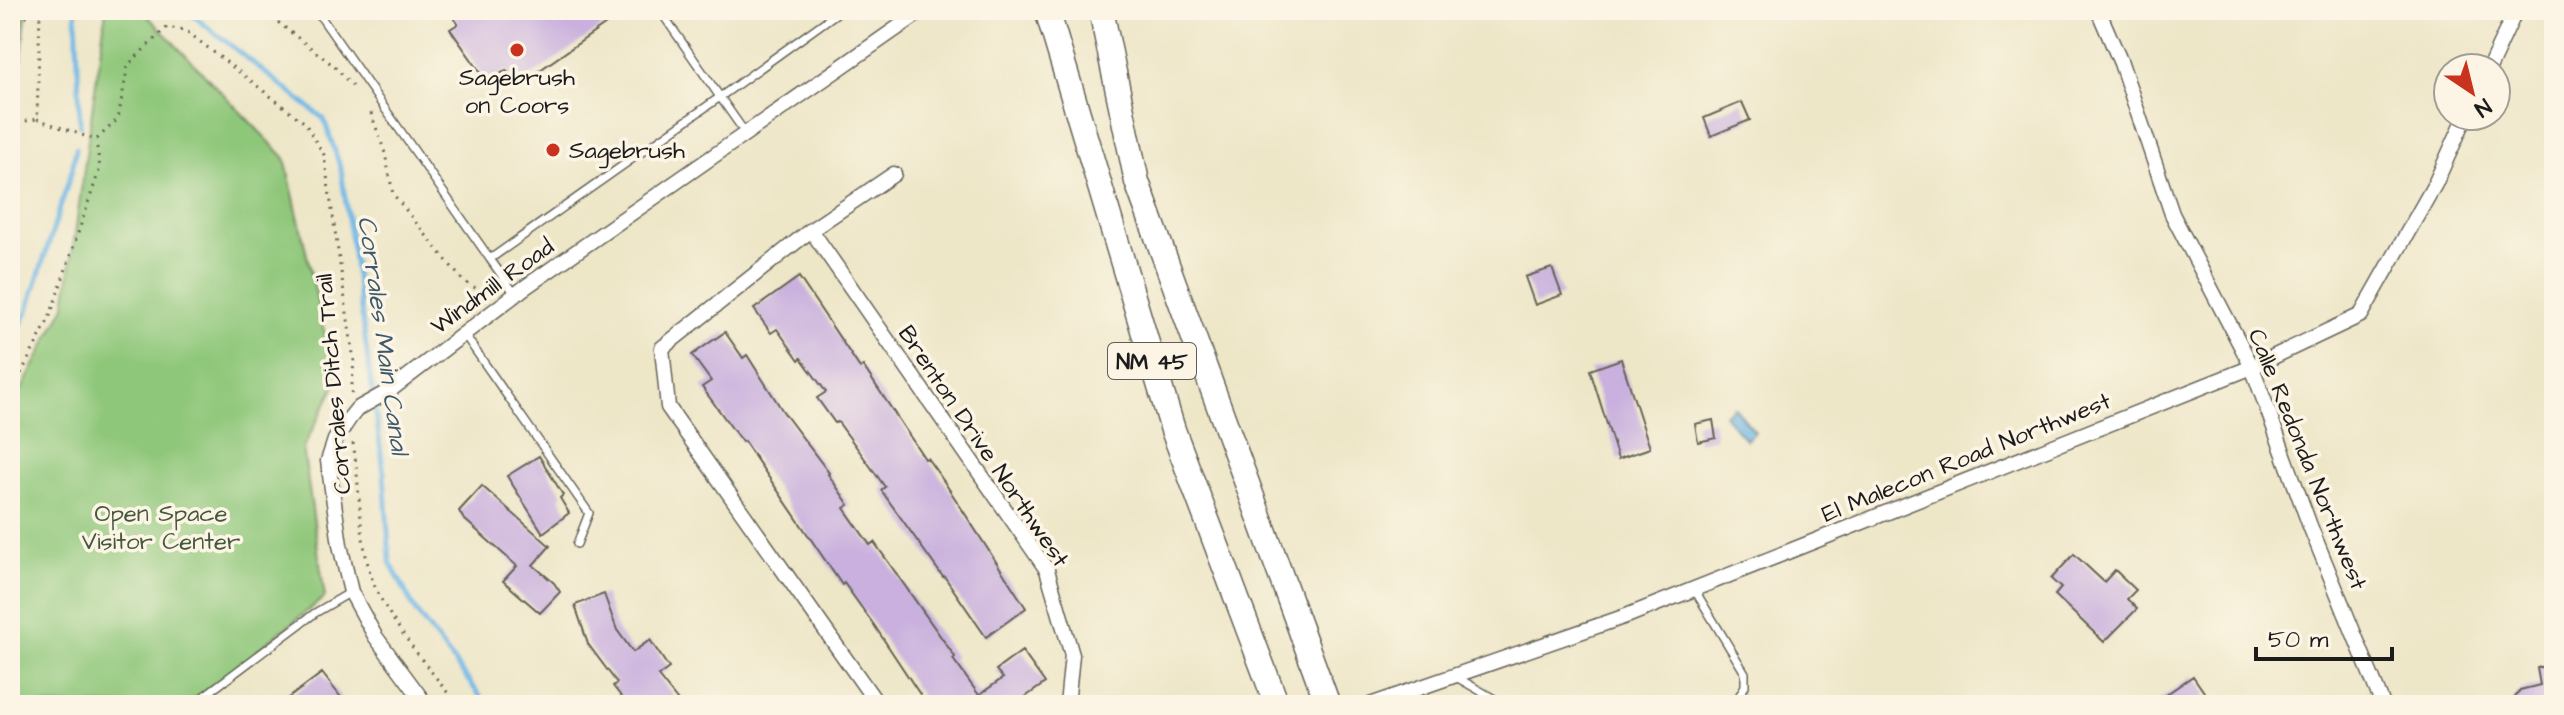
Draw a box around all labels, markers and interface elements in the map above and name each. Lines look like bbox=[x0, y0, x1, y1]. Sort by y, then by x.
marker: Sagebrush on Coors bbox=[508, 41, 526, 59]
north arrow bbox=[2432, 52, 2512, 132]
place label: Sagebrush on Coors bbox=[459, 61, 575, 123]
text: N bbox=[2468, 91, 2497, 124]
place label: Sagebrush bbox=[569, 134, 685, 169]
marker: Sagebrush bbox=[544, 141, 562, 159]
water label: Corrales Main Canal bbox=[348, 214, 418, 460]
street label: Windmill Road bbox=[424, 230, 561, 343]
street label: Corrales Ditch Trail bbox=[307, 272, 361, 495]
street label: Brenton Drive Northwest bbox=[889, 319, 1077, 574]
street label: Calle Redonda Northwest bbox=[2239, 324, 2375, 595]
road number: NM 45 bbox=[1108, 343, 1196, 379]
street label: El Malecon Road Northwest bbox=[1817, 384, 2116, 532]
park label: Open Space Visitor Center bbox=[82, 497, 240, 559]
scale bar bbox=[2256, 611, 2392, 661]
text: 50 m bbox=[2268, 623, 2329, 657]

